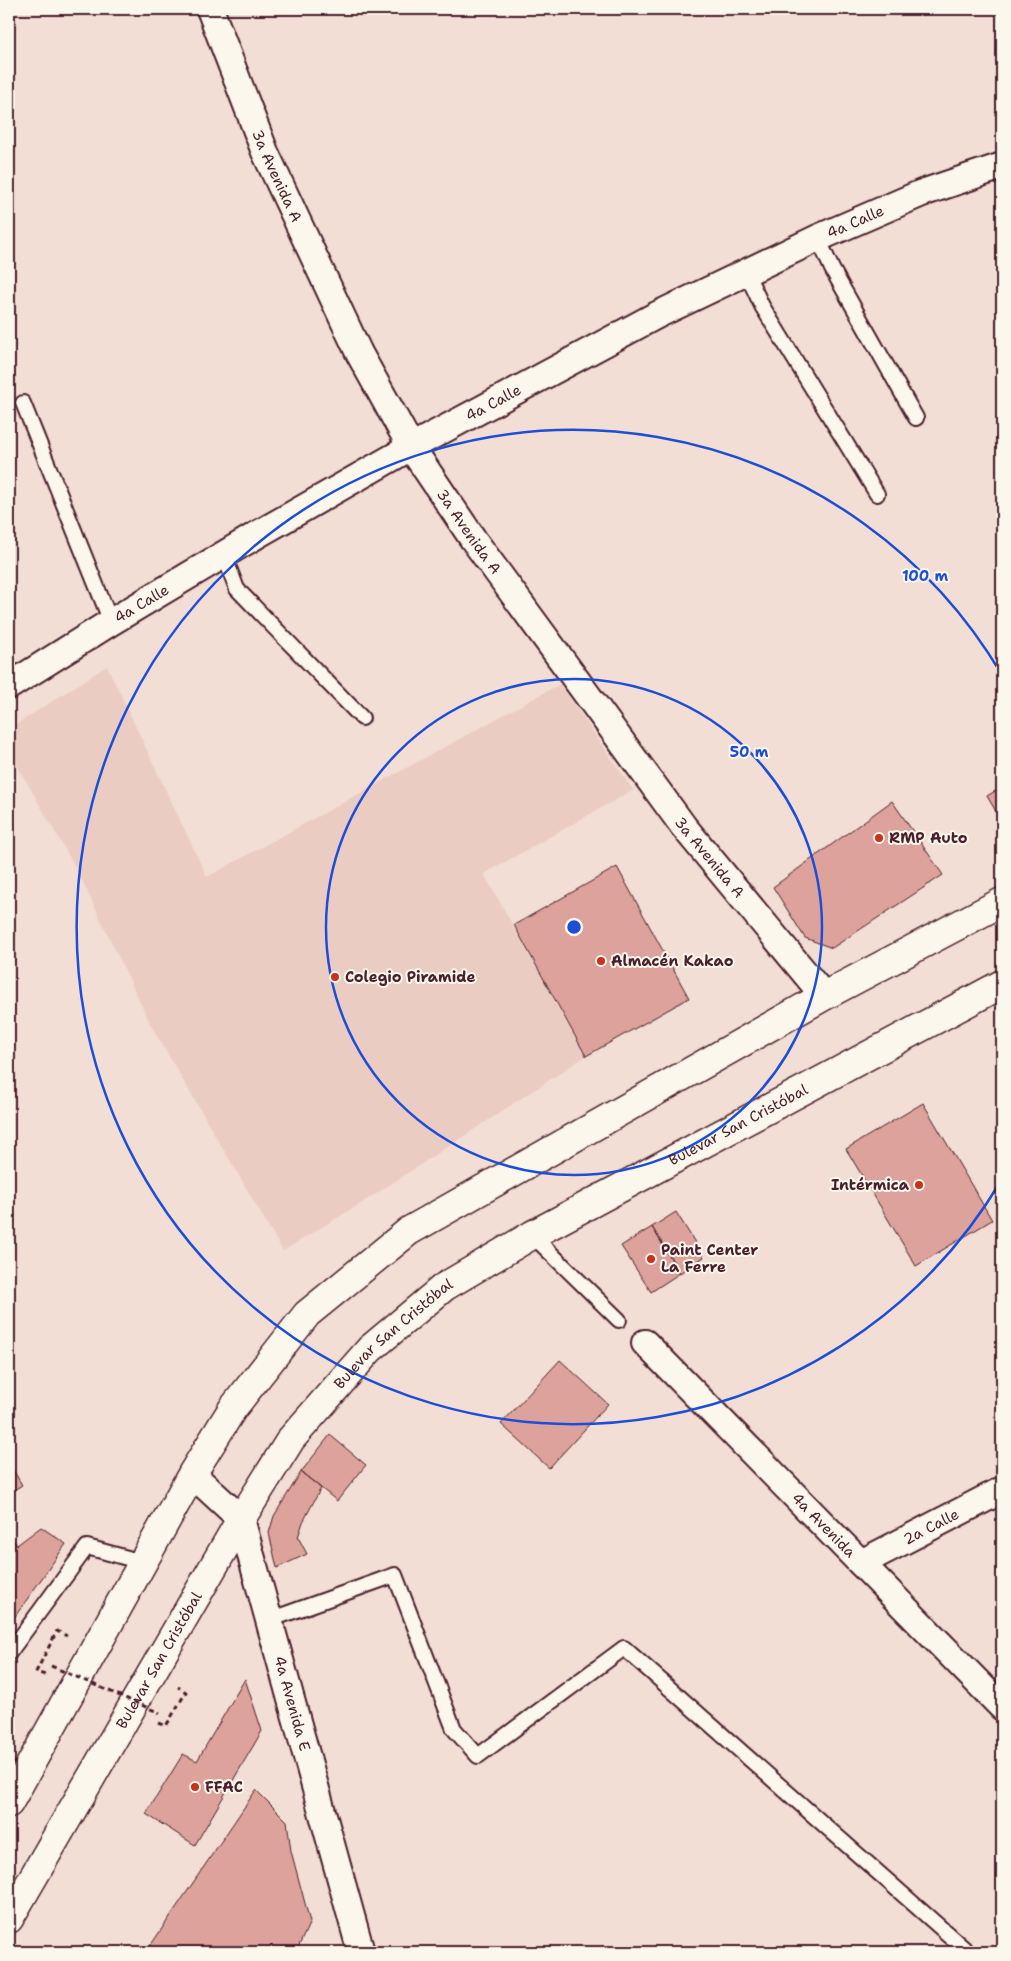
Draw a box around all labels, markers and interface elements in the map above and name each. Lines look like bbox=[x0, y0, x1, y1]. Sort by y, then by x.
street label: 3a Avenida A bbox=[247, 127, 307, 226]
street label: 4a Calle bbox=[824, 201, 887, 243]
street label: 4a Calle bbox=[462, 380, 525, 426]
street label: 3a Avenida A bbox=[432, 485, 506, 578]
text: 100 m bbox=[902, 566, 948, 586]
street label: 4a Calle bbox=[110, 580, 173, 628]
text: 50 m bbox=[730, 742, 769, 762]
street label: 3a Avenida A bbox=[670, 813, 749, 902]
place label: RMP Auto bbox=[889, 828, 968, 848]
marker: RMP Auto bbox=[873, 832, 885, 844]
centre of rings bbox=[565, 918, 583, 936]
place label: Almacén Kakao bbox=[611, 951, 734, 971]
marker: Almacén Kakao bbox=[595, 955, 607, 967]
place label: Colegio Piramide bbox=[345, 967, 476, 987]
marker: Colegio Piramide bbox=[329, 971, 341, 983]
street label: Bulevar San Cristóbal bbox=[665, 1079, 812, 1170]
place label: Intérmica bbox=[831, 1175, 910, 1195]
marker: Intérmica bbox=[913, 1179, 925, 1191]
place label: Paint Center La Ferre bbox=[661, 1240, 758, 1277]
marker: Paint Center La Ferre bbox=[645, 1253, 657, 1265]
street label: Bulevar San Cristóbal bbox=[329, 1274, 457, 1393]
street label: 4a Avenida bbox=[787, 1488, 860, 1562]
street label: 2a Calle bbox=[900, 1504, 962, 1549]
street label: Bulevar San Cristóbal bbox=[111, 1588, 207, 1732]
street label: 4a Avenida E bbox=[269, 1654, 315, 1753]
place label: FFAC bbox=[205, 1777, 243, 1797]
marker: FFAC bbox=[189, 1781, 201, 1793]

